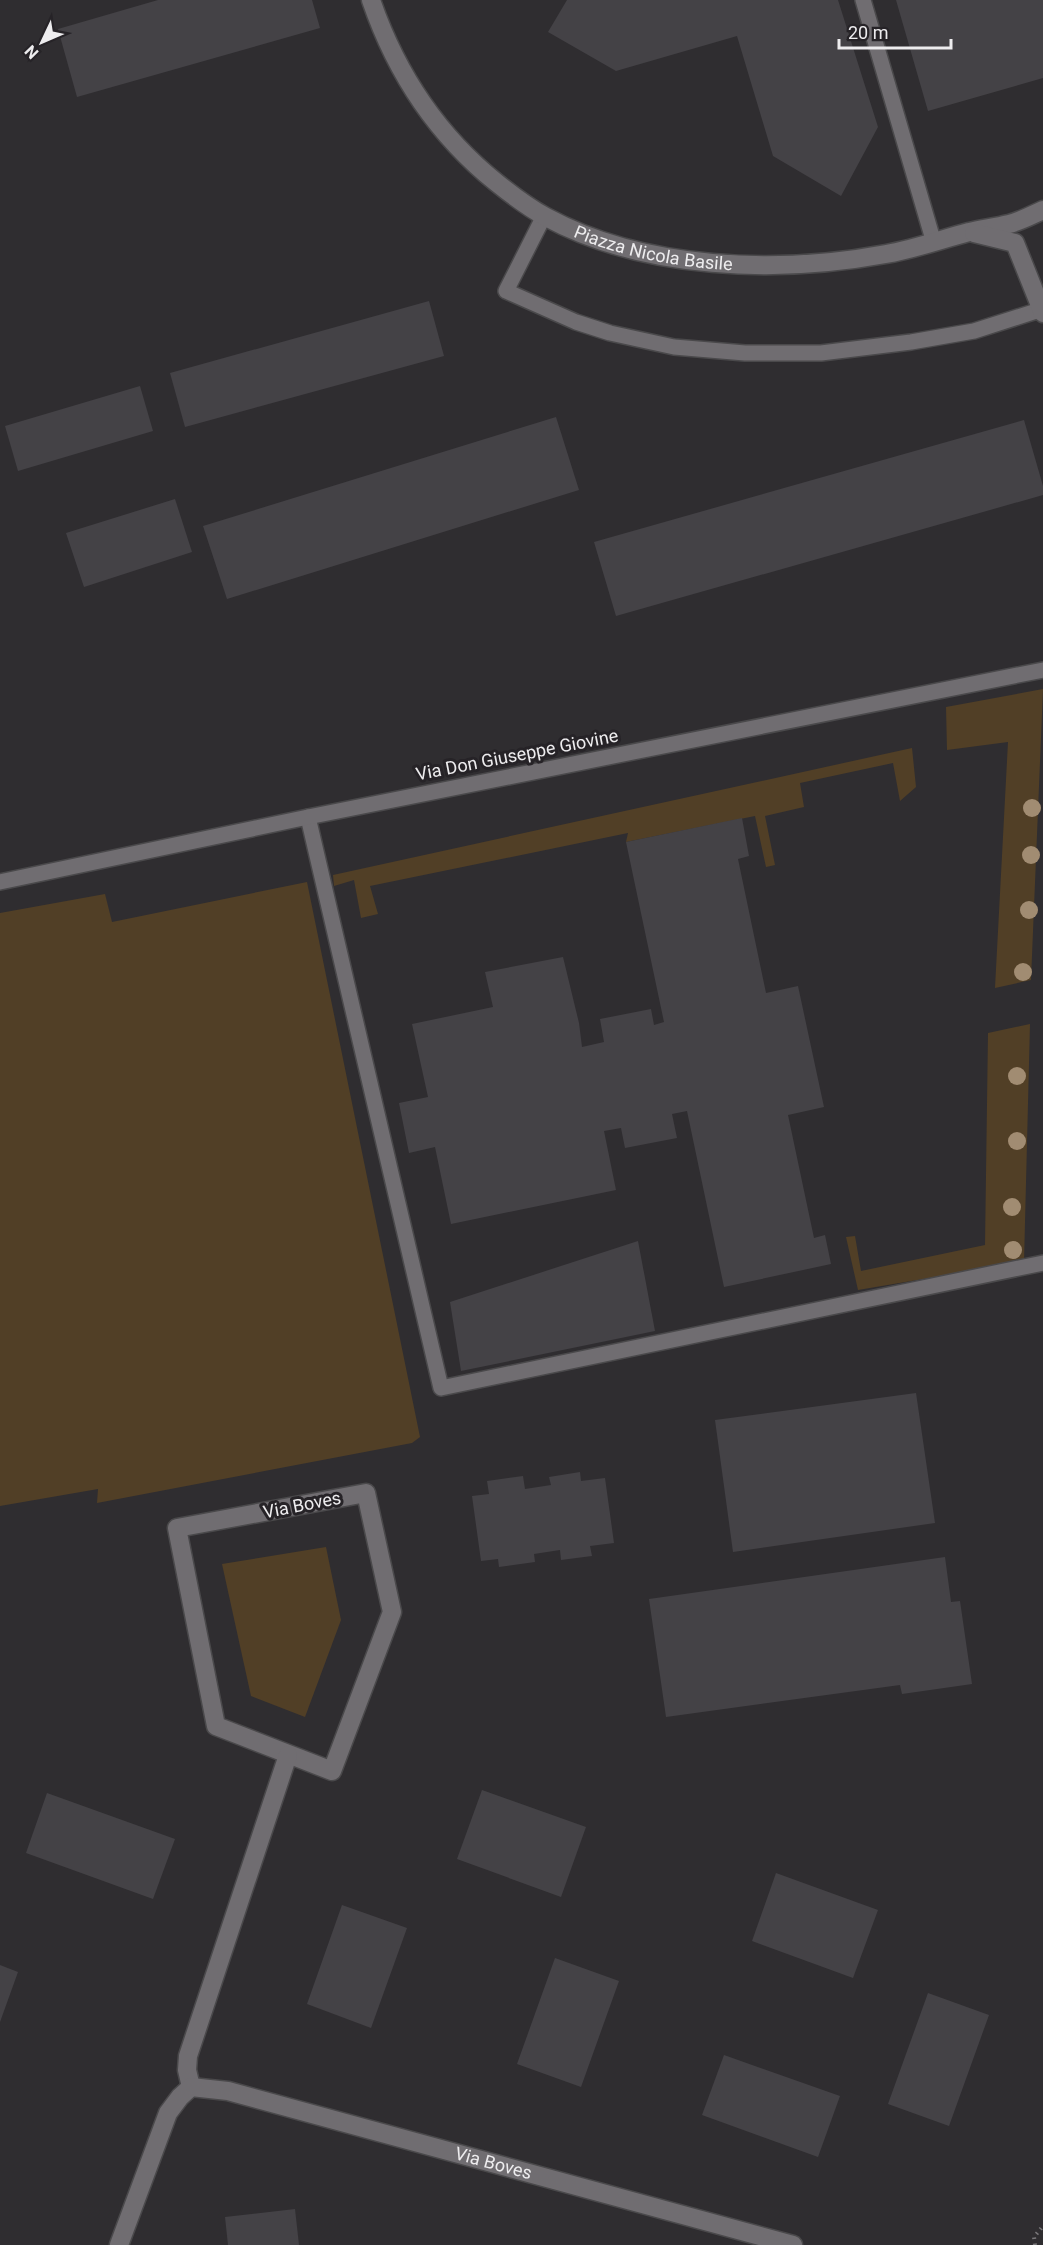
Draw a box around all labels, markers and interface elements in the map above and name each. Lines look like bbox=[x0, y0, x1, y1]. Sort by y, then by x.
north arrow bbox=[12, 12, 72, 72]
scale bar bbox=[839, 12, 952, 50]
text: 20 m bbox=[848, 22, 888, 43]
text: N bbox=[21, 41, 42, 63]
street label: Piazza Nicola Basile bbox=[571, 221, 733, 274]
street label: Via Don Giuseppe Giovine bbox=[414, 725, 620, 784]
street label: Via Boves bbox=[261, 1487, 343, 1522]
street label: Via Boves bbox=[453, 2142, 534, 2183]

